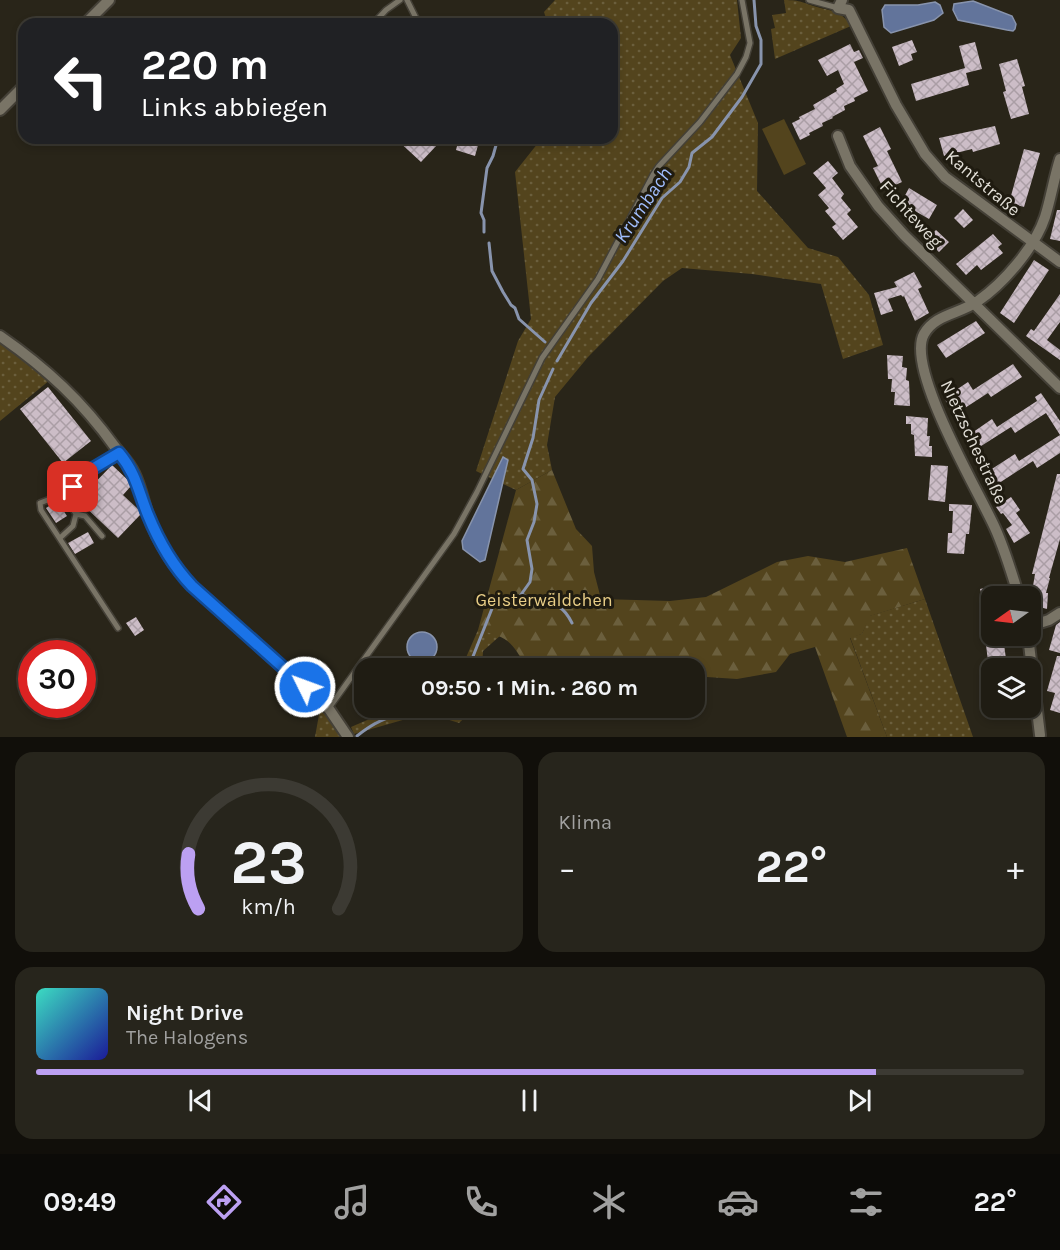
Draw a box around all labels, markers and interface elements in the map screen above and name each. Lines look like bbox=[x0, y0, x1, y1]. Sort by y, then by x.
text: 220 m bbox=[141, 40, 269, 90]
icon: left bbox=[42, 42, 120, 120]
text: Links abbiegen bbox=[141, 91, 328, 123]
street label: Kantstraße bbox=[941, 145, 1025, 221]
water label: Krumbach bbox=[609, 163, 677, 247]
street label: Fichteweg bbox=[875, 176, 947, 252]
street label: Nietzschestraße bbox=[936, 377, 1012, 507]
pin bbox=[47, 461, 98, 512]
icon: arrive bbox=[56, 470, 89, 503]
north arrow bbox=[981, 586, 1041, 646]
map controls bbox=[981, 586, 1041, 718]
park label: Geisterwäldchen bbox=[475, 589, 613, 611]
speed limit sign: 30 bbox=[18, 640, 96, 718]
position arrow bbox=[273, 655, 337, 719]
button: layers bbox=[981, 658, 1041, 718]
text: 09:50 · 1 Min. · 260 m bbox=[421, 675, 638, 701]
text: Klima bbox=[559, 811, 612, 834]
text: 23 bbox=[230, 826, 307, 899]
text: 22° bbox=[755, 841, 827, 893]
text: − bbox=[559, 849, 576, 887]
text: + bbox=[1007, 849, 1024, 887]
text: km/h bbox=[242, 894, 296, 919]
text: Night Drive bbox=[126, 1000, 244, 1026]
text: The Halogens bbox=[126, 1026, 248, 1049]
icon: previous bbox=[184, 1084, 217, 1117]
icon: pause bbox=[513, 1084, 546, 1117]
icon: next bbox=[843, 1084, 876, 1117]
icon: directions bbox=[203, 1181, 245, 1223]
icon: music bbox=[331, 1181, 373, 1223]
icon: phone bbox=[460, 1181, 502, 1223]
icon: climate bbox=[588, 1181, 630, 1223]
icon: car bbox=[717, 1181, 759, 1223]
icon: filters bbox=[845, 1181, 887, 1223]
text: 09:49 bbox=[43, 1186, 117, 1218]
text: 22° bbox=[974, 1186, 1017, 1218]

